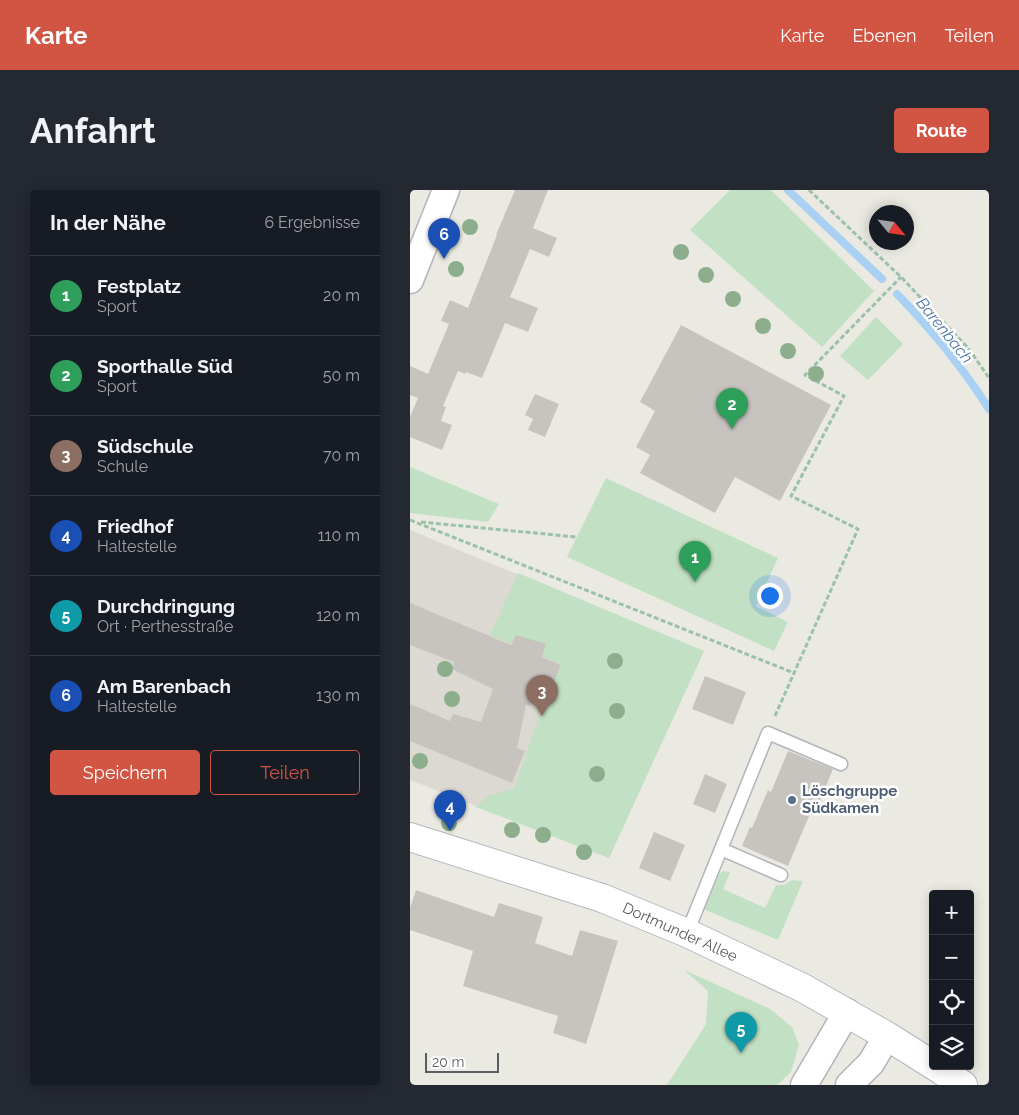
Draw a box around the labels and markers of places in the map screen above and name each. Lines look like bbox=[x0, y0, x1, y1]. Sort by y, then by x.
pin: 6 bbox=[428, 218, 460, 259]
pin: 2 bbox=[716, 388, 748, 429]
pin: 1 bbox=[679, 541, 711, 582]
pin: 3 bbox=[526, 675, 558, 716]
place label: Löschgruppe Südkamen bbox=[802, 782, 897, 817]
pin: 4 bbox=[434, 790, 466, 831]
marker: Löschgruppe Südkamen bbox=[786, 794, 798, 806]
pin: 5 bbox=[725, 1012, 757, 1053]

